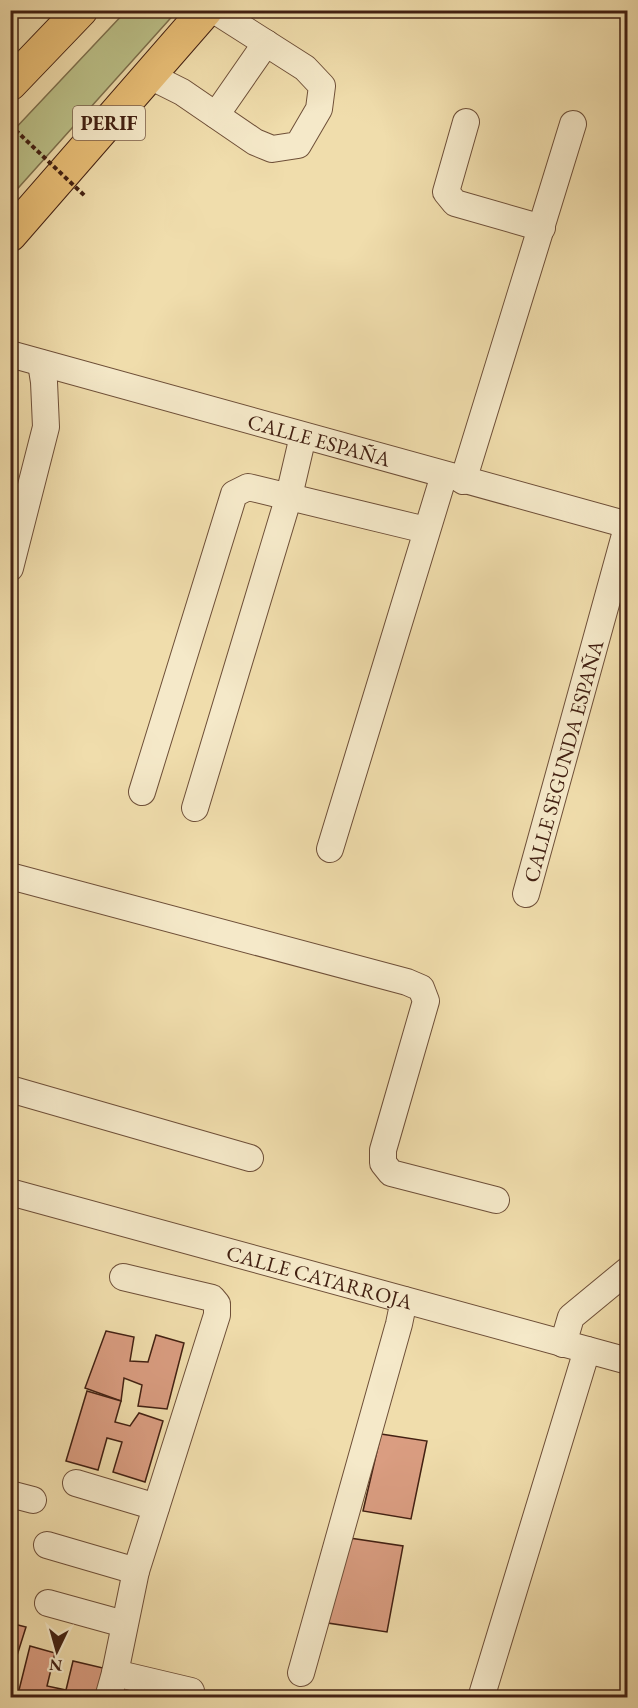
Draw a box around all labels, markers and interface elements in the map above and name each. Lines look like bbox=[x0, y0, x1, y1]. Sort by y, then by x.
road number: PERIF bbox=[73, 106, 145, 140]
street label: CALLE ESPAÑA bbox=[245, 407, 394, 472]
street label: CALLE SEGUNDA ESPAÑA bbox=[516, 636, 609, 885]
street label: CALLE CATARROJA bbox=[223, 1238, 416, 1315]
north arrow bbox=[27, 1621, 87, 1681]
text: N bbox=[48, 1654, 63, 1676]

